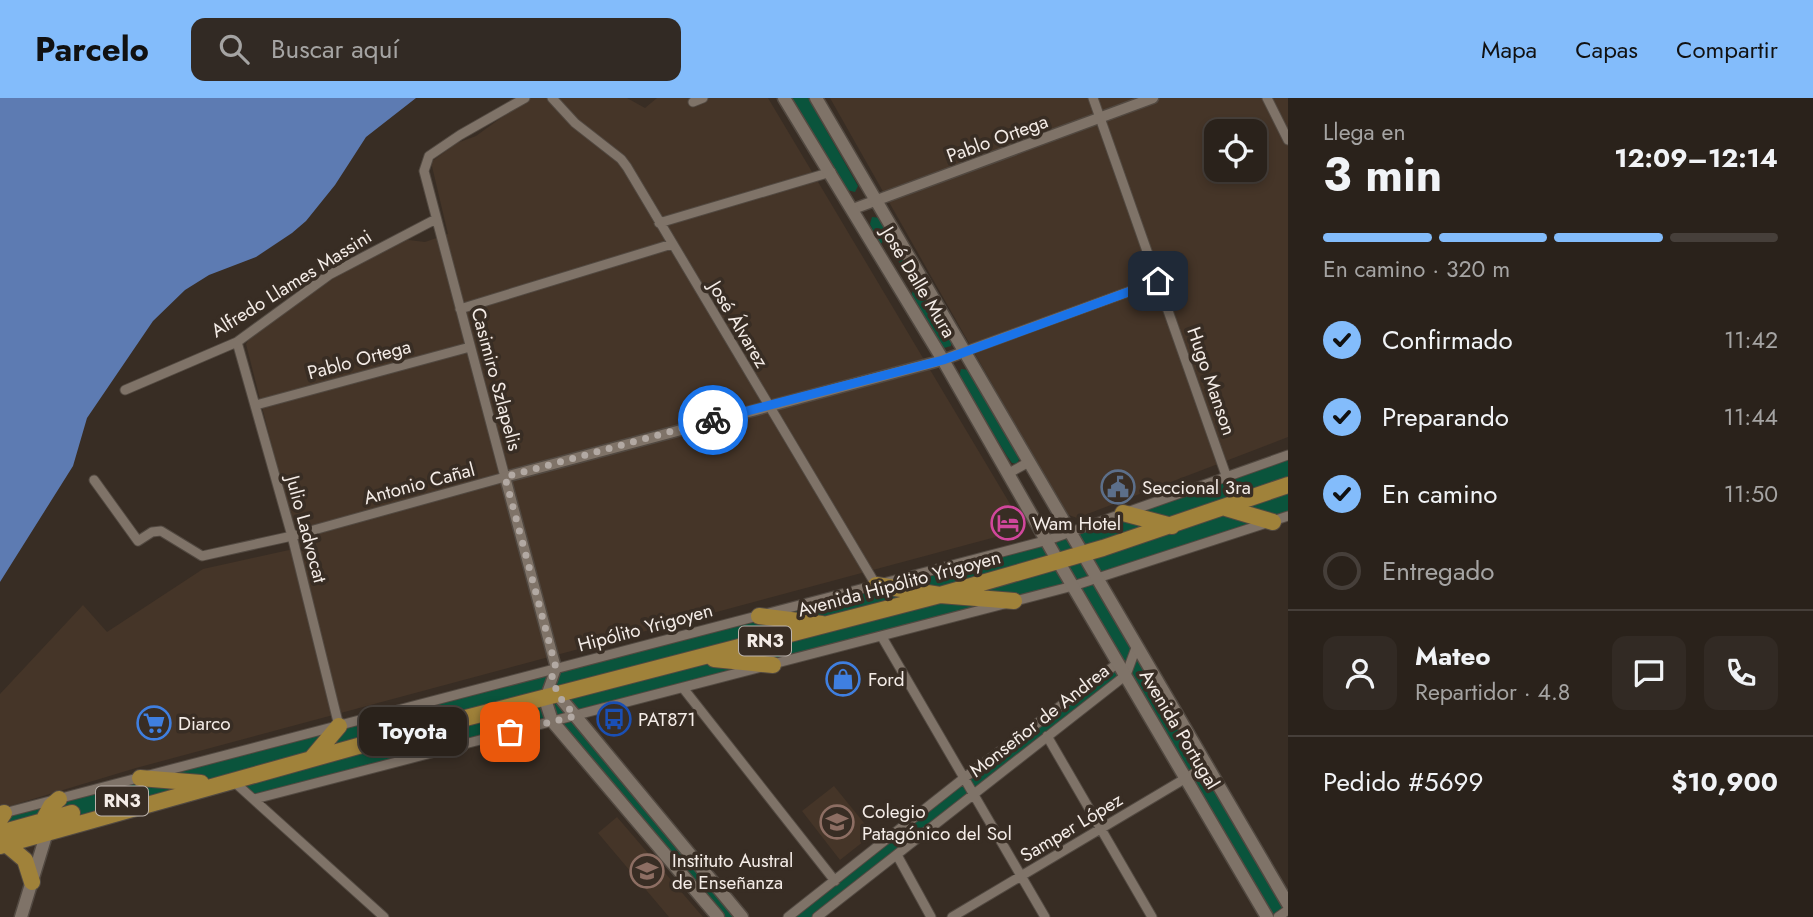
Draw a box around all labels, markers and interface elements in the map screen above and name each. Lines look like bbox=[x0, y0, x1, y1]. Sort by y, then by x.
search box bbox=[191, 18, 681, 81]
text: Parcelo bbox=[35, 26, 149, 73]
icon: search bbox=[215, 30, 253, 68]
text: Buscar aquí bbox=[271, 30, 399, 68]
text: Mapa bbox=[1481, 32, 1537, 67]
text: Capas bbox=[1575, 32, 1638, 67]
text: Compartir bbox=[1676, 32, 1778, 67]
street label: Pablo Ortega bbox=[943, 108, 1052, 169]
text: Llega en bbox=[1323, 115, 1405, 149]
map controls bbox=[1204, 119, 1267, 182]
button: locate bbox=[1204, 119, 1267, 182]
text: 12:09–12:14 bbox=[1614, 139, 1778, 177]
text: 3 min bbox=[1323, 142, 1442, 208]
street label: José Dalle Mura bbox=[873, 219, 962, 343]
street label: Alfredo Llames Massini bbox=[206, 223, 377, 344]
pin bbox=[1128, 251, 1188, 311]
text: En camino · 320 m bbox=[1323, 252, 1510, 286]
icon: home bbox=[1139, 262, 1177, 300]
street label: José Álvarez bbox=[700, 273, 775, 373]
street label: Casimiro Szlapelis bbox=[464, 305, 529, 454]
icon: check bbox=[1323, 321, 1361, 359]
text: Confirmado bbox=[1382, 321, 1513, 359]
street label: Hugo Manson bbox=[1180, 323, 1243, 439]
text: 11:42 bbox=[1724, 323, 1778, 357]
street label: Pablo Ortega bbox=[304, 333, 414, 386]
courier bbox=[678, 385, 748, 455]
icon: check bbox=[1323, 398, 1361, 436]
text: Preparando bbox=[1382, 398, 1509, 436]
text: 11:44 bbox=[1724, 400, 1778, 434]
icon: bike bbox=[694, 401, 732, 439]
street label: Antonio Cañal bbox=[361, 456, 478, 511]
public building icon: Seccional 3ra bbox=[1099, 468, 1137, 506]
street label: Julio Ladvocat bbox=[279, 470, 334, 586]
place label: Seccional 3ra bbox=[1142, 474, 1251, 501]
icon: check bbox=[1323, 475, 1361, 513]
text: En camino bbox=[1382, 475, 1498, 513]
text: 11:50 bbox=[1724, 477, 1778, 511]
hotel icon: Wam Hotel bbox=[989, 504, 1027, 542]
place label: Wam Hotel bbox=[1032, 510, 1121, 537]
street label: Avenida Hipólito Yrigoyen bbox=[795, 543, 1004, 624]
text: Entregado bbox=[1382, 552, 1494, 590]
street label: Hipólito Yrigoyen bbox=[574, 596, 716, 659]
road number: RN3 bbox=[739, 626, 791, 656]
button: person bbox=[1323, 636, 1397, 710]
button: chat bbox=[1612, 636, 1686, 710]
button: phone bbox=[1704, 636, 1778, 710]
text: Mateo bbox=[1415, 637, 1491, 675]
street label: Monseñor de Andrea bbox=[964, 657, 1115, 784]
shop icon: Ford bbox=[824, 660, 862, 698]
street label: Avenida Portugal bbox=[1133, 664, 1226, 794]
place label: Ford bbox=[868, 666, 905, 693]
text: Repartidor · 4.8 bbox=[1415, 675, 1570, 709]
bus stop icon: PAT871 bbox=[595, 700, 633, 738]
pin bbox=[480, 702, 540, 762]
supermarket icon: Diarco bbox=[135, 704, 173, 742]
place label: PAT871 bbox=[638, 706, 696, 733]
callout: Toyota bbox=[360, 708, 468, 756]
place label: Diarco bbox=[178, 710, 231, 737]
icon: bag bbox=[491, 713, 529, 751]
text: Toyota bbox=[379, 714, 447, 748]
text: Pedido #5699 bbox=[1323, 763, 1484, 801]
text: $10,900 bbox=[1671, 763, 1778, 801]
road number: RN3 bbox=[96, 786, 148, 816]
street label: Samper López bbox=[1015, 786, 1128, 869]
place label: Colegio Patagónico del Sol bbox=[862, 798, 1012, 847]
school or university icon: Colegio Patagónico del Sol bbox=[818, 803, 856, 841]
place label: Instituto Austral de Enseñanza bbox=[672, 847, 793, 896]
school or university icon: Instituto Austral de Enseñanza bbox=[628, 852, 666, 890]

